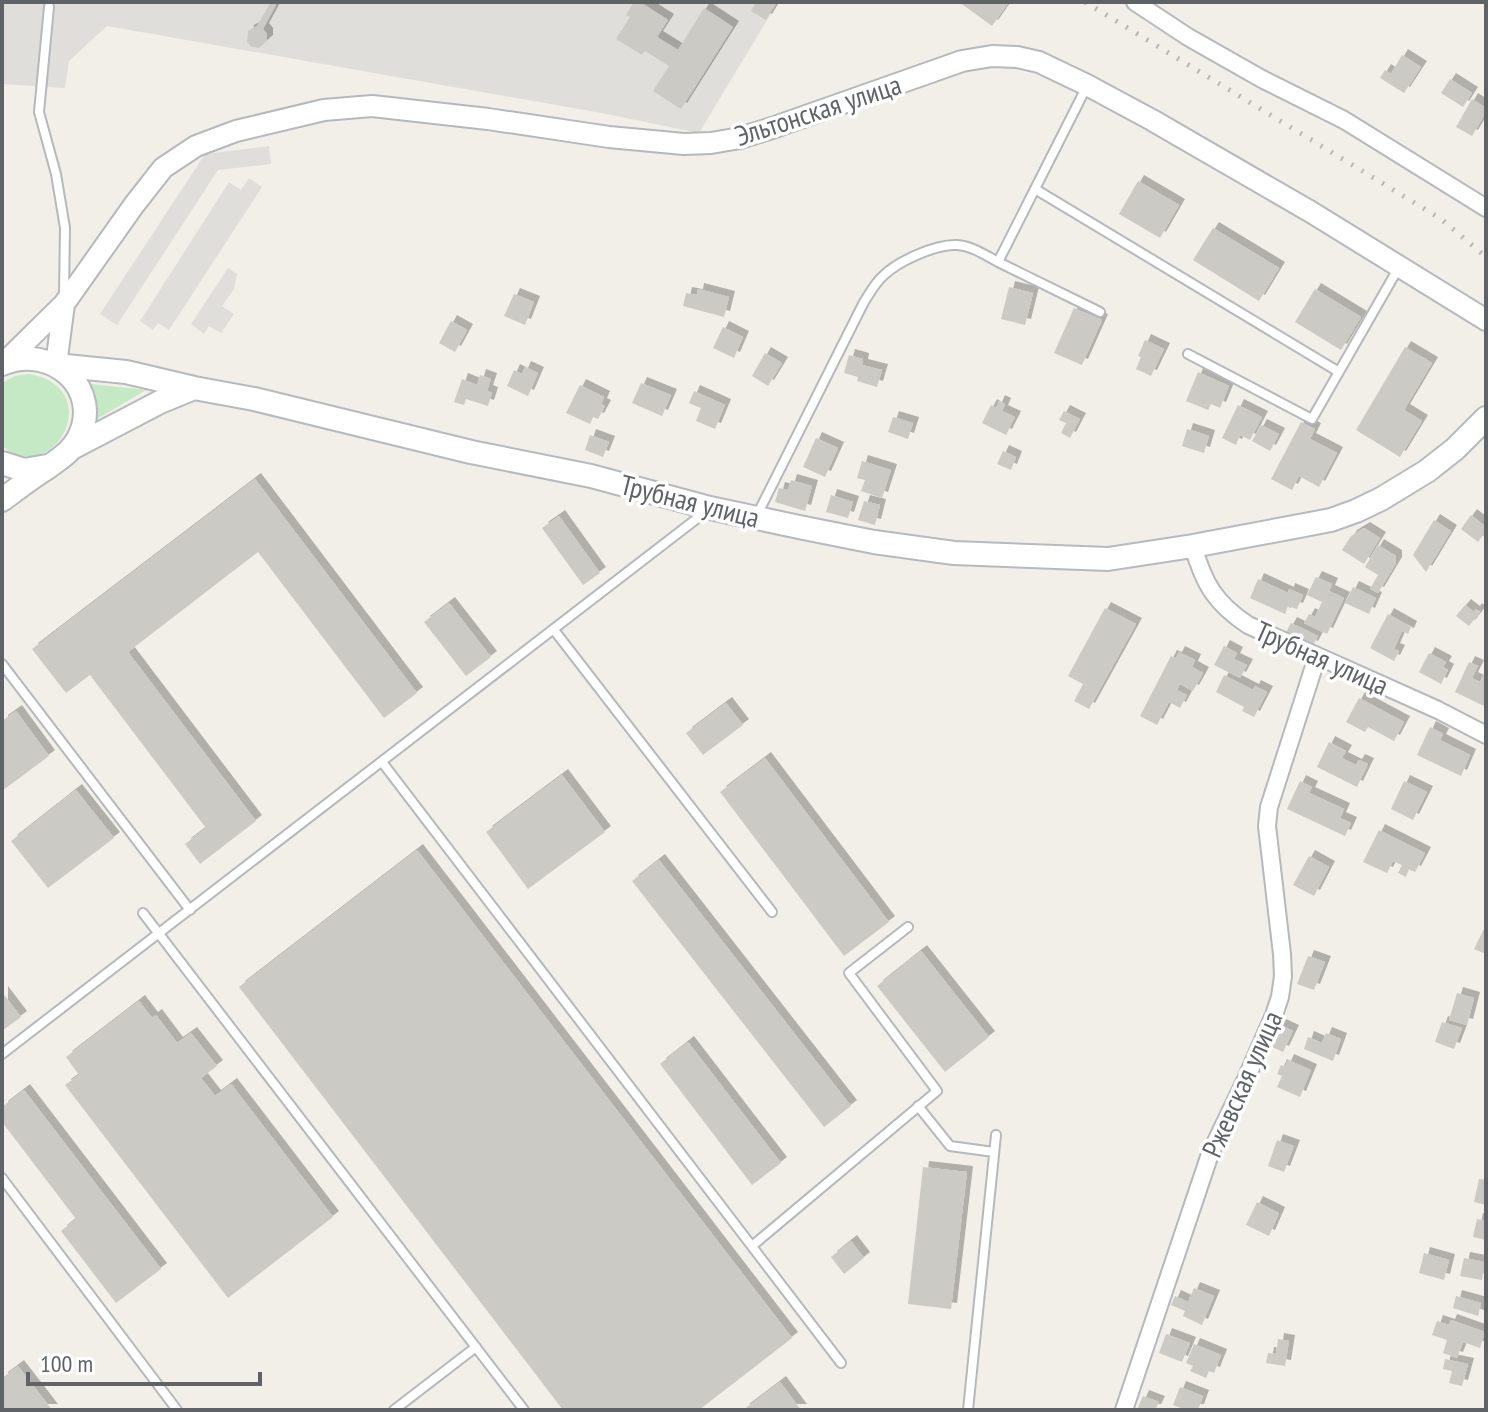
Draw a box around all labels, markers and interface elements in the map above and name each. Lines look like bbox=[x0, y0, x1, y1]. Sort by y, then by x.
street label: Эльтонская улица bbox=[730, 65, 906, 154]
street label: Трубная улица bbox=[617, 465, 763, 536]
street label: Трубная улица bbox=[1250, 612, 1395, 703]
street label: Ржевская улица bbox=[1193, 1005, 1290, 1163]
scale bar bbox=[28, 1336, 260, 1386]
text: 100 m bbox=[40, 1348, 93, 1379]

